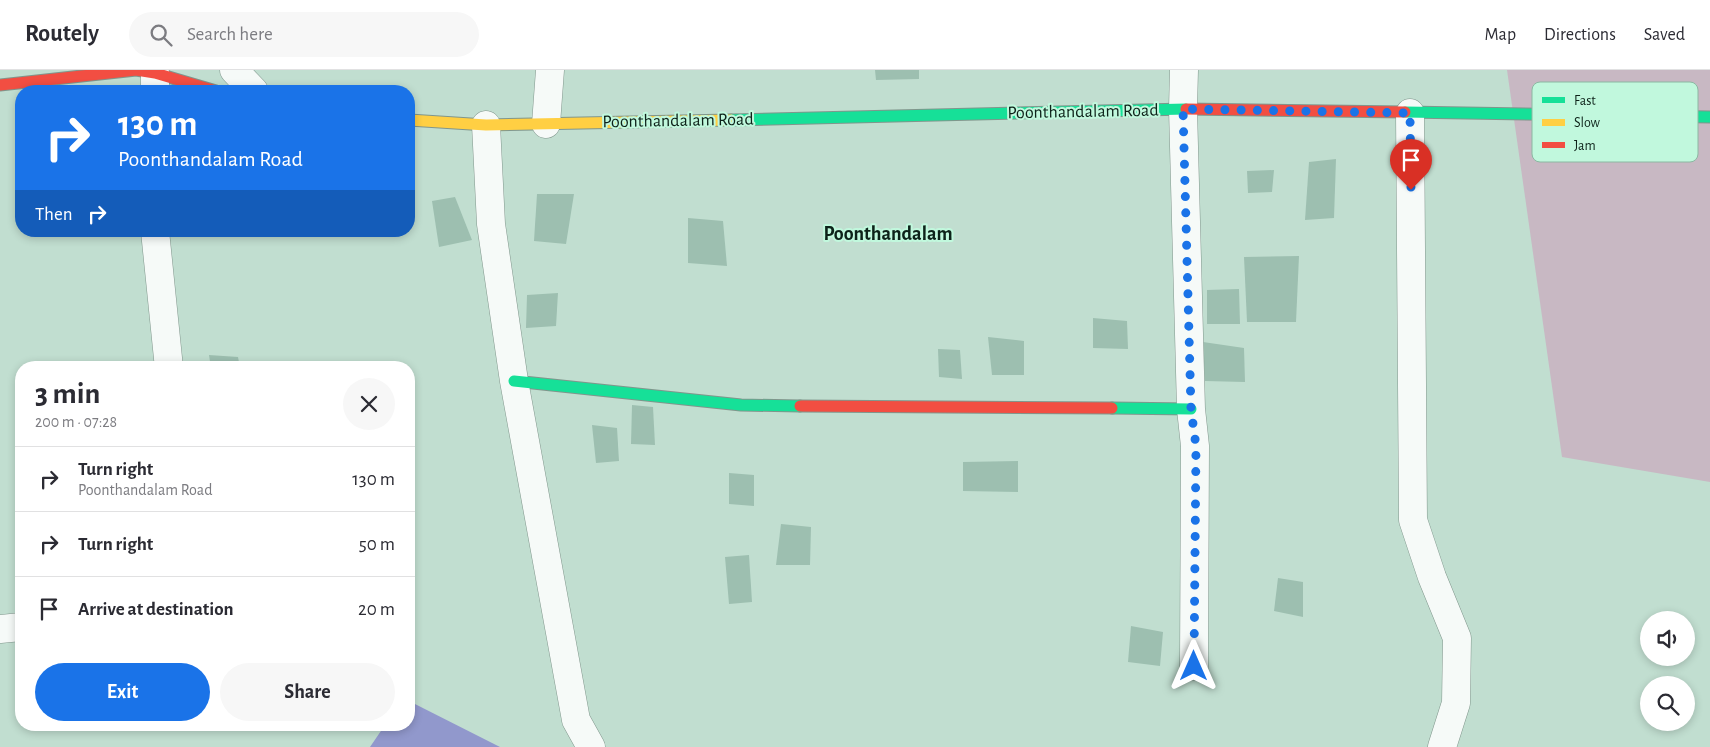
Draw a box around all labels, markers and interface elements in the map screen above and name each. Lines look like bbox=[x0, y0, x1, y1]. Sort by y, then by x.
search box bbox=[129, 12, 479, 57]
icon: search bbox=[147, 21, 175, 49]
text: Routely bbox=[25, 22, 99, 46]
text: Search here bbox=[187, 25, 273, 44]
text: Map bbox=[1485, 26, 1516, 44]
text: Directions bbox=[1544, 26, 1616, 44]
text: Saved bbox=[1644, 26, 1685, 44]
legend bbox=[1532, 82, 1698, 162]
text: Fast bbox=[1574, 94, 1596, 108]
street label: Poonthandalam Road bbox=[1007, 102, 1159, 122]
icon: right bbox=[35, 105, 100, 170]
text: 130 m bbox=[118, 107, 197, 142]
street label: Poonthandalam Road bbox=[602, 111, 754, 131]
text: Slow bbox=[1574, 116, 1601, 130]
pin bbox=[1390, 139, 1432, 190]
text: Jam bbox=[1574, 139, 1596, 153]
icon: arrive bbox=[1397, 146, 1425, 174]
text: Poonthandalam Road bbox=[118, 148, 303, 170]
icon: right bbox=[83, 200, 111, 228]
text: Then bbox=[35, 205, 73, 224]
district label: Poonthandalam bbox=[823, 224, 953, 244]
button: close bbox=[343, 378, 395, 430]
text: 3 min bbox=[35, 379, 100, 409]
text: 200 m · 07:28 bbox=[35, 414, 117, 430]
text: Turn right bbox=[78, 460, 153, 479]
icon: right bbox=[35, 465, 63, 493]
text: 130 m bbox=[352, 470, 395, 489]
text: Poonthandalam Road bbox=[78, 482, 213, 498]
icon: right bbox=[35, 530, 63, 558]
text: Turn right bbox=[78, 535, 153, 554]
text: 50 m bbox=[359, 535, 395, 554]
icon: arrive bbox=[35, 595, 63, 623]
text: Arrive at destination bbox=[78, 600, 234, 619]
text: 20 m bbox=[358, 600, 395, 619]
map controls bbox=[1640, 611, 1695, 731]
button: sound bbox=[1640, 611, 1695, 666]
position arrow bbox=[1167, 639, 1219, 691]
button: Exit bbox=[35, 663, 210, 721]
button: Share bbox=[220, 663, 395, 721]
button: search bbox=[1640, 676, 1695, 731]

